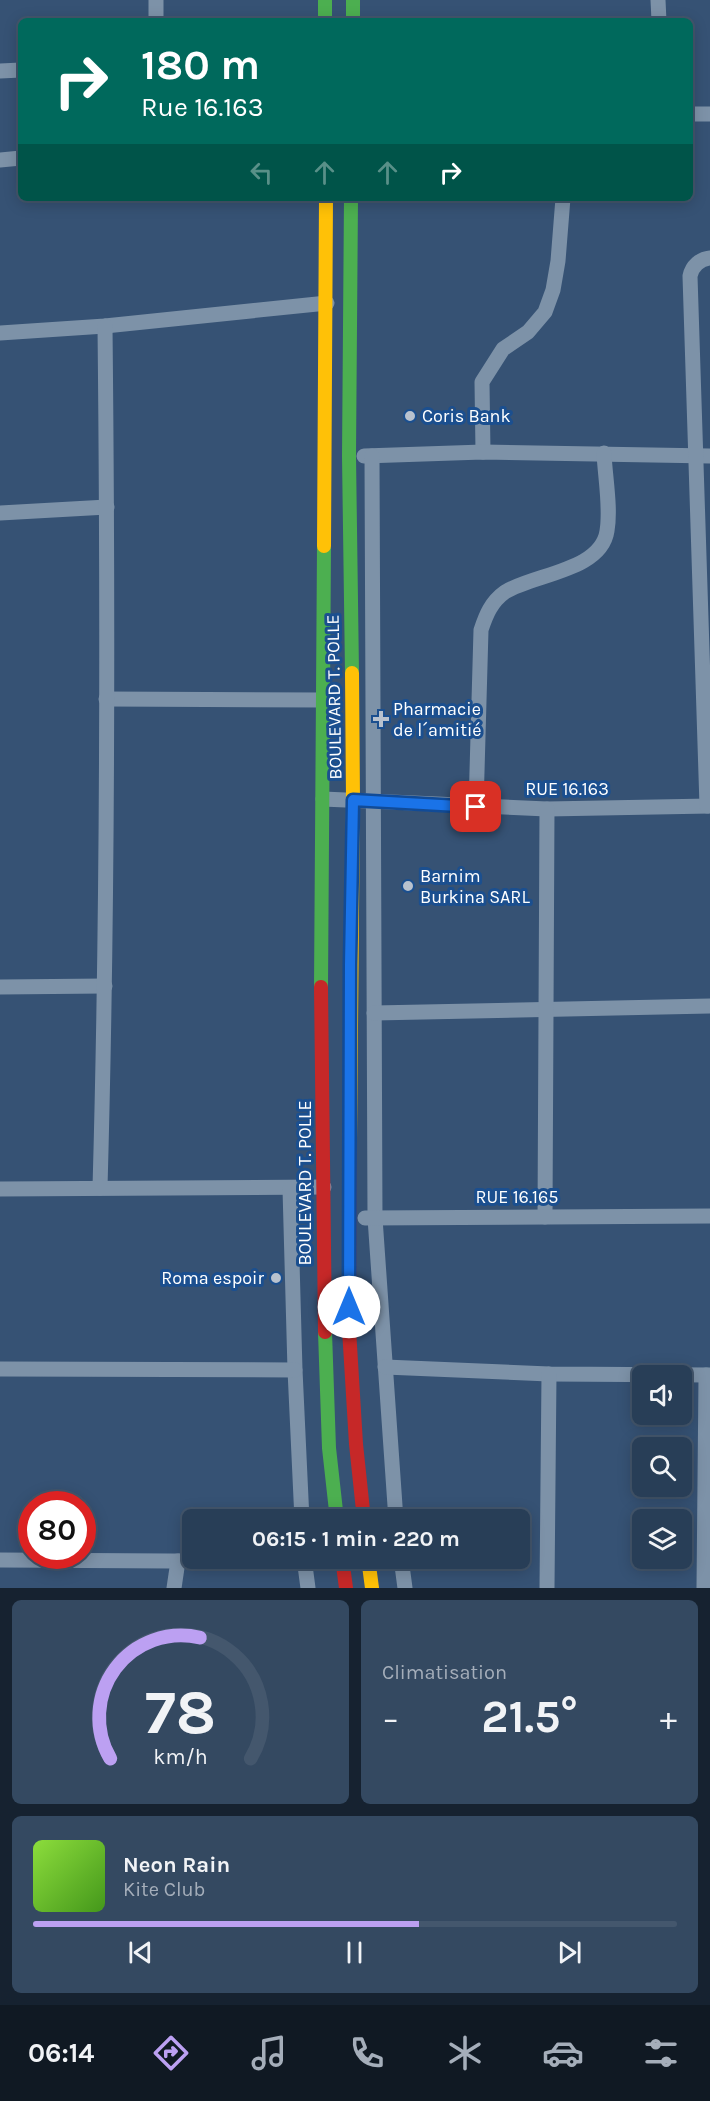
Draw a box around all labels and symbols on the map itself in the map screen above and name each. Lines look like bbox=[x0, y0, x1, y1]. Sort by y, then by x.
place label: Coris Bank bbox=[422, 405, 511, 427]
marker: Coris Bank bbox=[403, 409, 417, 423]
street label: BOULEVARD T. POLLE bbox=[322, 614, 346, 780]
place label: Pharmacie de l´amitié bbox=[393, 698, 482, 741]
marker: Pharmacie de l´amitié bbox=[374, 712, 388, 726]
street label: RUE 16.163 bbox=[525, 778, 609, 800]
pin bbox=[450, 781, 501, 832]
place label: Barnim Burkina SARL bbox=[420, 865, 530, 908]
marker: Barnim Burkina SARL bbox=[401, 879, 415, 893]
street label: BOULEVARD T. POLLE bbox=[294, 1100, 316, 1266]
street label: RUE 16.165 bbox=[475, 1186, 559, 1208]
place label: Roma espoir bbox=[161, 1267, 264, 1289]
marker: Roma espoir bbox=[269, 1271, 283, 1285]
position arrow bbox=[317, 1275, 381, 1339]
speed limit sign: 80 bbox=[18, 1491, 96, 1569]

